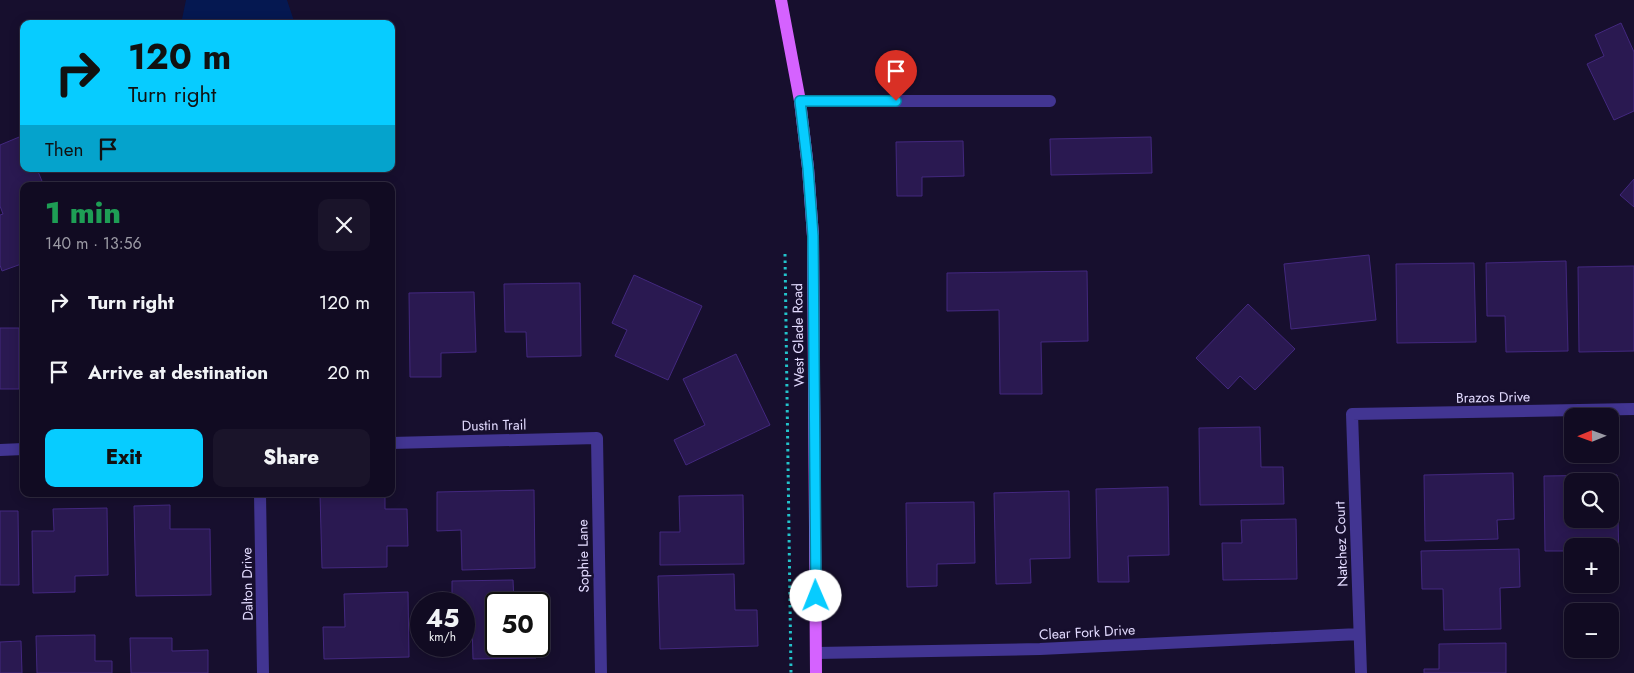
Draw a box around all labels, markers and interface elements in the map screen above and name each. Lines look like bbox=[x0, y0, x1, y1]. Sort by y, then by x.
text: 120 m bbox=[128, 32, 231, 82]
icon: right bbox=[45, 40, 110, 105]
pin bbox=[875, 50, 917, 101]
icon: arrive bbox=[882, 57, 910, 85]
text: Turn right bbox=[128, 78, 216, 110]
icon: arrive bbox=[94, 135, 122, 163]
text: Then bbox=[45, 136, 84, 163]
text: 1 min bbox=[45, 191, 121, 234]
button: close bbox=[318, 199, 370, 251]
text: 140 m · 13:56 bbox=[45, 232, 142, 255]
street label: West Glade Road bbox=[787, 283, 809, 387]
icon: right bbox=[45, 288, 73, 316]
text: Turn right bbox=[88, 289, 174, 316]
text: 120 m bbox=[319, 289, 370, 316]
icon: arrive bbox=[45, 358, 73, 386]
text: Arrive at destination bbox=[88, 359, 268, 386]
text: 20 m bbox=[327, 359, 370, 386]
street label: Brazos Drive bbox=[1456, 386, 1530, 408]
north arrow bbox=[1564, 408, 1619, 462]
map controls bbox=[1564, 408, 1619, 658]
street label: Dustin Trail bbox=[461, 414, 527, 436]
button: Exit bbox=[45, 429, 203, 487]
button: Share bbox=[213, 429, 370, 487]
button: search bbox=[1564, 473, 1619, 528]
street label: Natchez Court bbox=[1329, 500, 1352, 587]
street label: Sophie Lane bbox=[572, 519, 594, 593]
button: + bbox=[1564, 538, 1619, 593]
street label: Dalton Drive bbox=[236, 547, 258, 621]
position arrow bbox=[789, 569, 841, 621]
speed limit sign: 50 bbox=[485, 592, 550, 657]
text: 45 bbox=[426, 600, 459, 636]
button: − bbox=[1564, 603, 1619, 658]
street label: Clear Fork Drive bbox=[1038, 619, 1136, 645]
text: km/h bbox=[429, 628, 456, 646]

